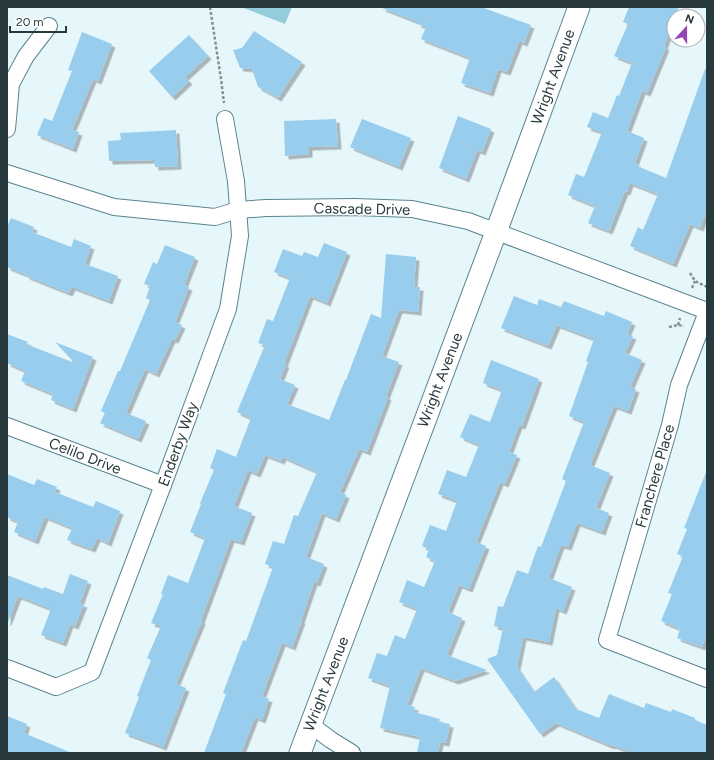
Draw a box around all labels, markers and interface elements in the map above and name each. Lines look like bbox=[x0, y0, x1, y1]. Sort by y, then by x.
scale bar bbox=[10, 8, 66, 34]
north arrow bbox=[666, 8, 706, 48]
text: N bbox=[683, 12, 696, 27]
text: 20 m bbox=[16, 15, 44, 29]
street label: Wright Avenue bbox=[527, 27, 579, 127]
street label: Cascade Drive bbox=[314, 199, 410, 219]
street label: Wright Avenue bbox=[414, 330, 466, 430]
street label: Enderby Way bbox=[154, 399, 202, 489]
street label: Franchere Place bbox=[632, 422, 678, 530]
street label: Celilo Drive bbox=[46, 434, 124, 478]
street label: Wright Avenue bbox=[300, 634, 352, 734]

